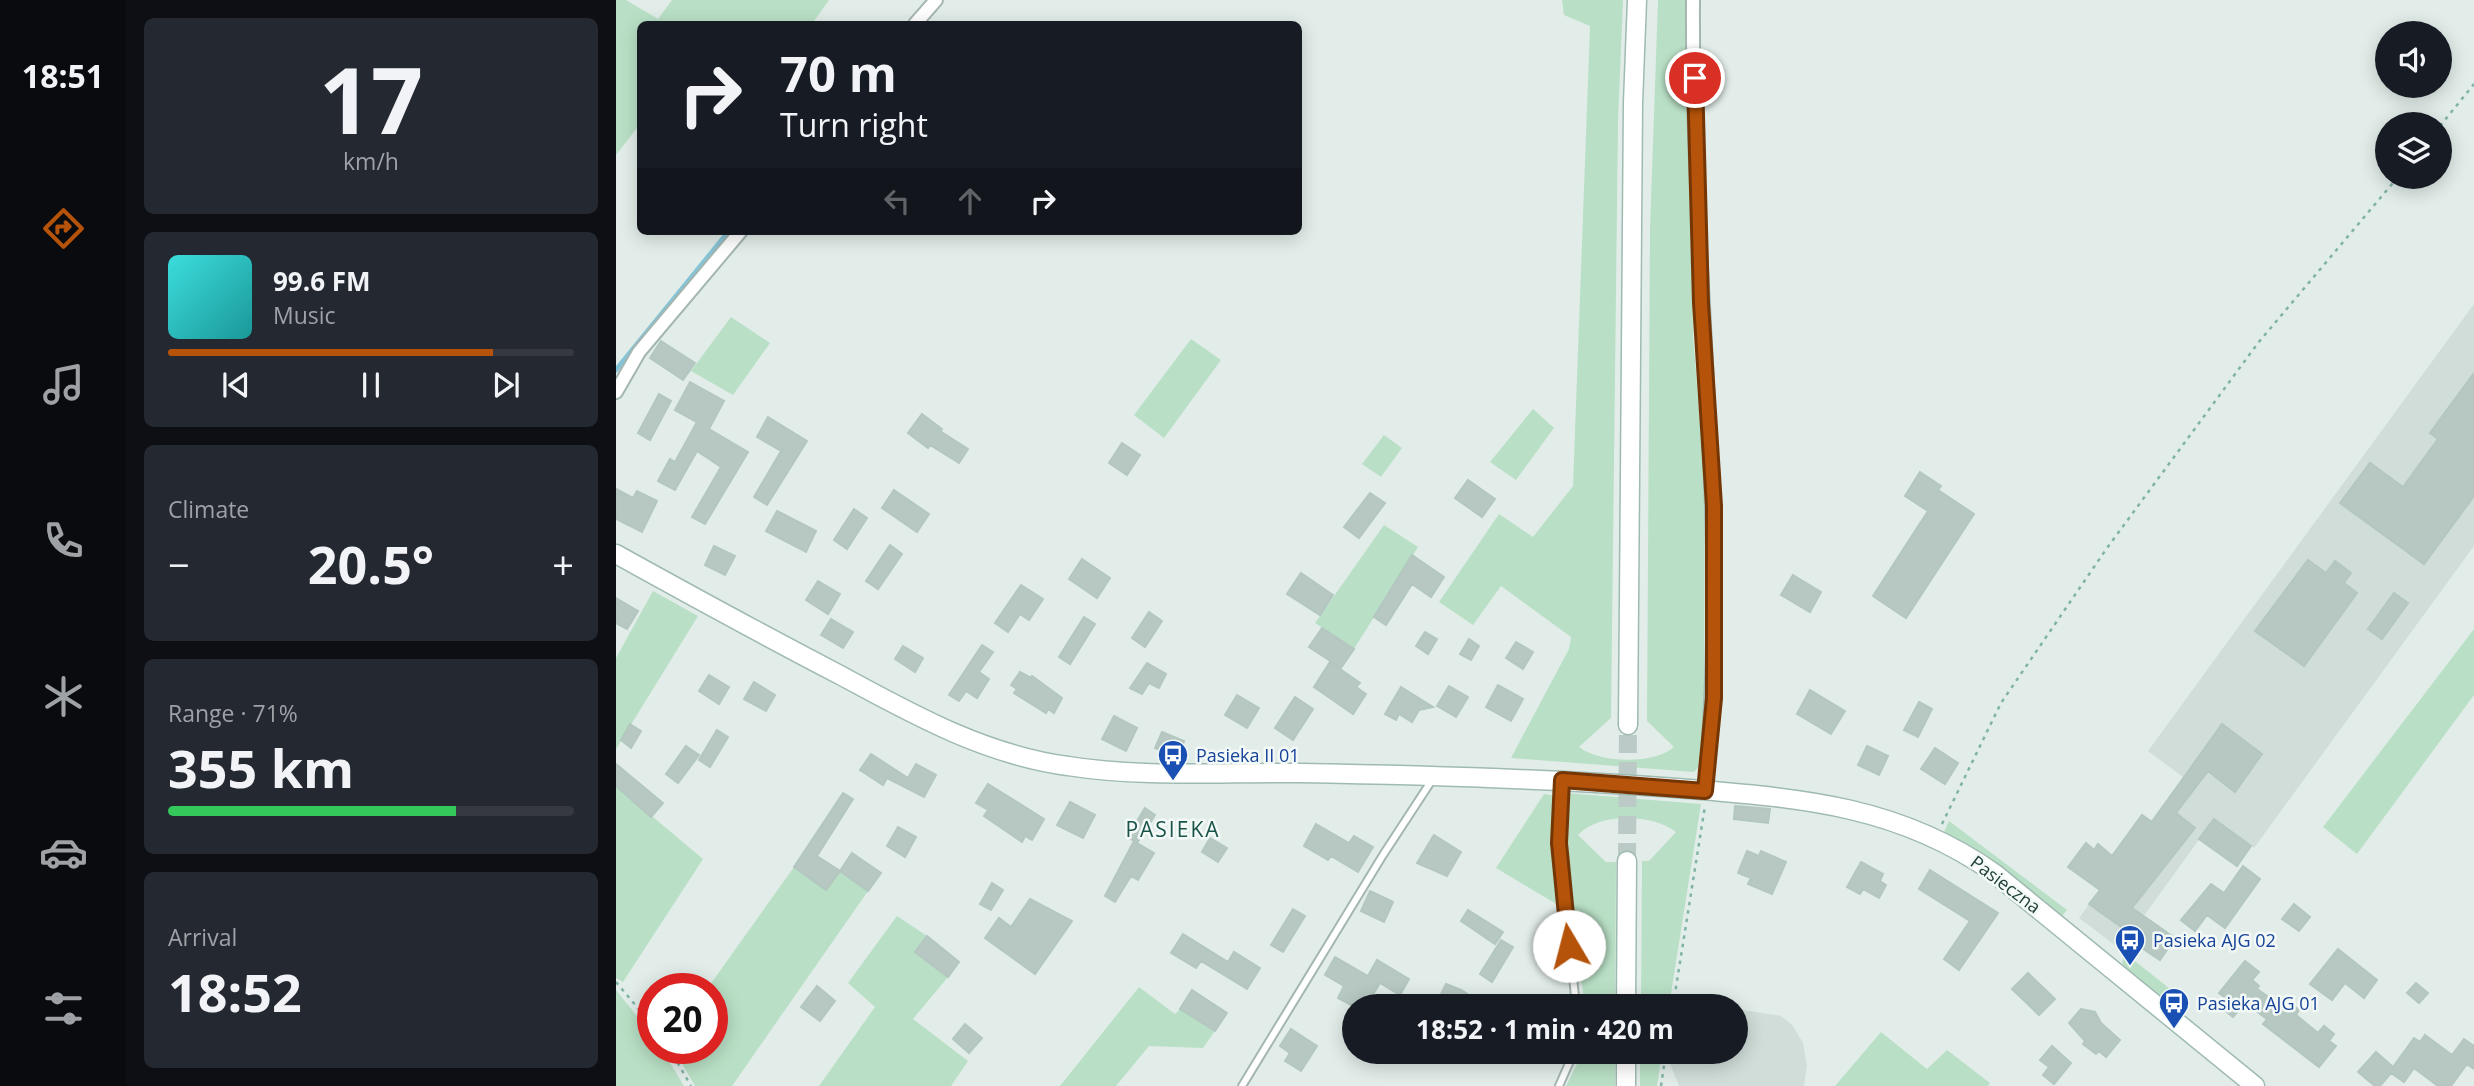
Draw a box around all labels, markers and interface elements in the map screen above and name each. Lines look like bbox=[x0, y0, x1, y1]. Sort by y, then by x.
map controls bbox=[2375, 21, 2452, 189]
button: sound bbox=[2375, 21, 2452, 98]
text: 17 bbox=[319, 37, 423, 161]
text: 70 m bbox=[780, 40, 897, 106]
pin bbox=[1665, 48, 1725, 108]
icon: right bbox=[665, 49, 756, 140]
text: 18:51 bbox=[22, 54, 104, 97]
icon: arrive bbox=[1676, 59, 1714, 97]
text: Turn right bbox=[780, 103, 928, 146]
button: layers bbox=[2375, 112, 2452, 189]
text: km/h bbox=[343, 145, 399, 177]
icon: left bbox=[878, 182, 916, 220]
icon: ahead bbox=[951, 182, 989, 220]
icon: right bbox=[1024, 182, 1062, 220]
icon: directions bbox=[39, 204, 88, 253]
text: 99.6 FM bbox=[273, 263, 371, 299]
text: Music bbox=[273, 299, 336, 331]
icon: music bbox=[39, 360, 88, 409]
icon: previous bbox=[217, 366, 255, 404]
icon: pause bbox=[352, 366, 390, 404]
icon: next bbox=[487, 366, 525, 404]
text: Climate bbox=[168, 493, 249, 525]
icon: phone bbox=[39, 516, 88, 565]
text: 20.5° bbox=[308, 528, 434, 599]
text: − bbox=[168, 538, 190, 590]
text: + bbox=[552, 538, 574, 590]
icon: climate bbox=[39, 672, 88, 721]
text: Range · 71% bbox=[168, 697, 298, 729]
text: 355 km bbox=[168, 732, 354, 803]
bus stop icon: Pasieka II 01 bbox=[1156, 738, 1190, 782]
place label: Pasieka II 01 bbox=[1196, 743, 1300, 767]
district label: PASIEKA bbox=[1125, 815, 1221, 843]
icon: car bbox=[39, 828, 88, 877]
street label: Pasieczna bbox=[1966, 850, 2046, 918]
position arrow bbox=[1532, 909, 1606, 983]
text: Arrival bbox=[168, 921, 237, 953]
bus stop icon: Pasieka AJG 02 bbox=[2113, 923, 2147, 967]
place label: Pasieka AJG 02 bbox=[2153, 928, 2276, 952]
text: 18:52 bbox=[168, 956, 302, 1027]
speed limit sign: 20 bbox=[637, 973, 728, 1064]
icon: filters bbox=[39, 984, 88, 1033]
bus stop icon: Pasieka AJG 01 bbox=[2157, 986, 2191, 1030]
place label: Pasieka AJG 01 bbox=[2197, 991, 2320, 1015]
text: 18:52 · 1 min · 420 m bbox=[1416, 1011, 1674, 1047]

